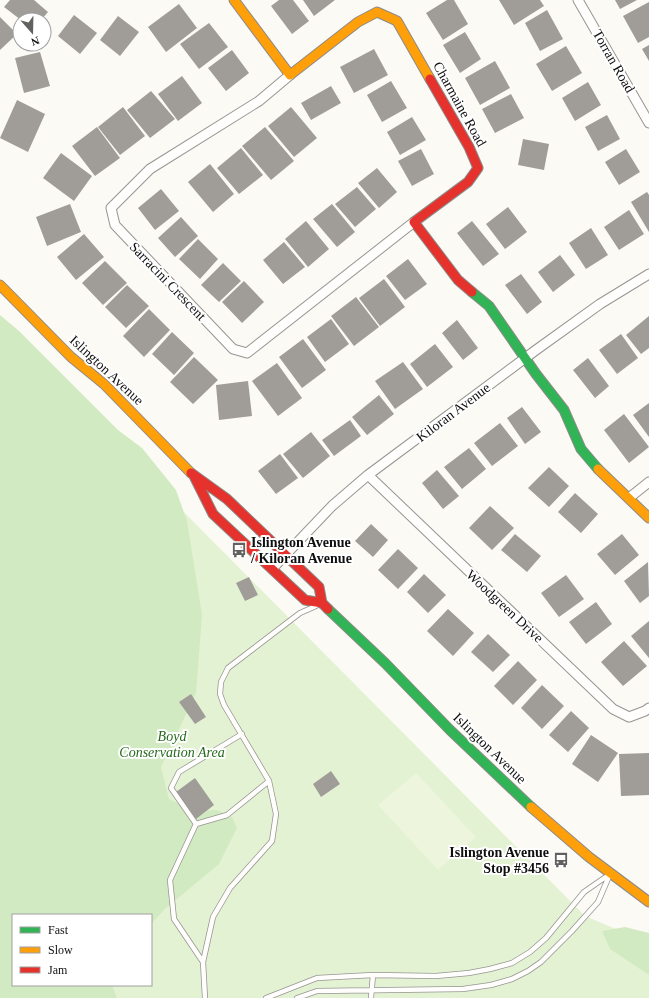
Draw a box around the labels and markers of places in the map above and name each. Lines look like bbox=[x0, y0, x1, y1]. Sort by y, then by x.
place label: Islington Avenue / Kiloran Avenue bbox=[250, 535, 352, 566]
bus stop icon: Islington Avenue / Kiloran Avenue bbox=[230, 541, 248, 559]
place label: Islington Avenue Stop #3456 bbox=[449, 845, 549, 876]
bus stop icon: Islington Avenue Stop #3456 bbox=[552, 851, 570, 869]

